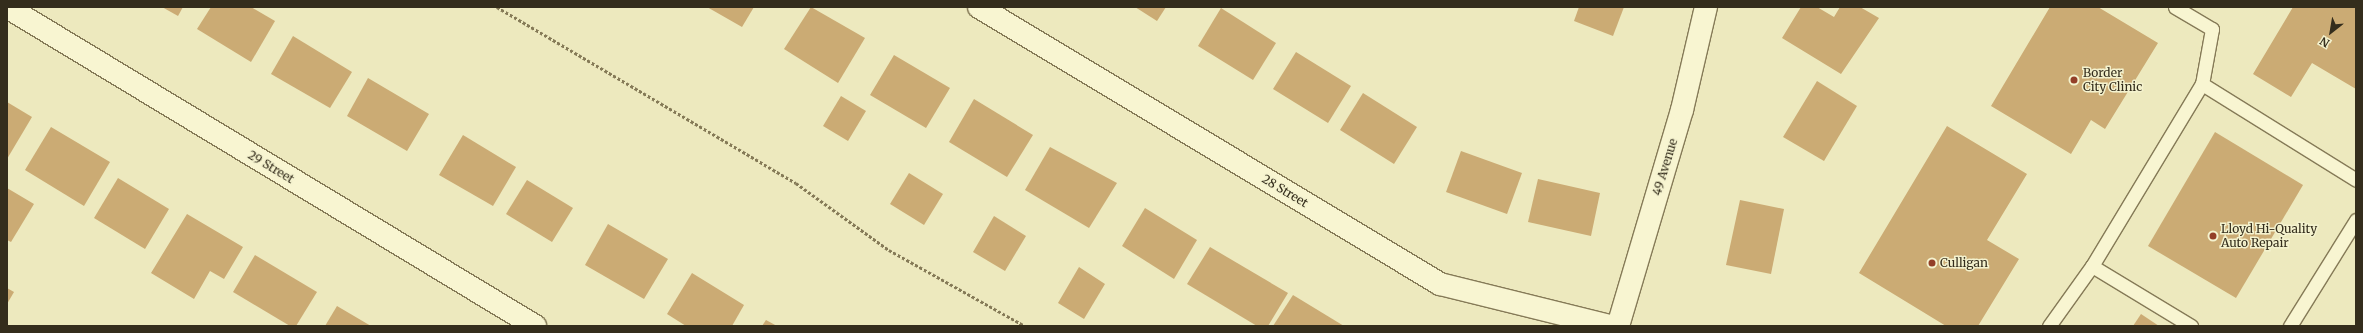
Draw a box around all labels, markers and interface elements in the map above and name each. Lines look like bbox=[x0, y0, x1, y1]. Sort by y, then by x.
north arrow bbox=[2311, 12, 2351, 52]
text: N bbox=[2317, 34, 2332, 51]
place label: Border City Clinic bbox=[2083, 66, 2142, 94]
marker: Border City Clinic bbox=[2068, 74, 2080, 86]
street label: 49 Avenue bbox=[1650, 137, 1680, 197]
street label: 29 Street bbox=[245, 148, 297, 186]
street label: 28 Street bbox=[1259, 172, 1311, 210]
place label: Lloyd Hi-Quality Auto Repair bbox=[2221, 222, 2317, 250]
marker: Lloyd Hi-Quality Auto Repair bbox=[2208, 231, 2218, 241]
place label: Culligan bbox=[1940, 256, 1988, 270]
marker: Culligan bbox=[1927, 258, 1937, 268]

